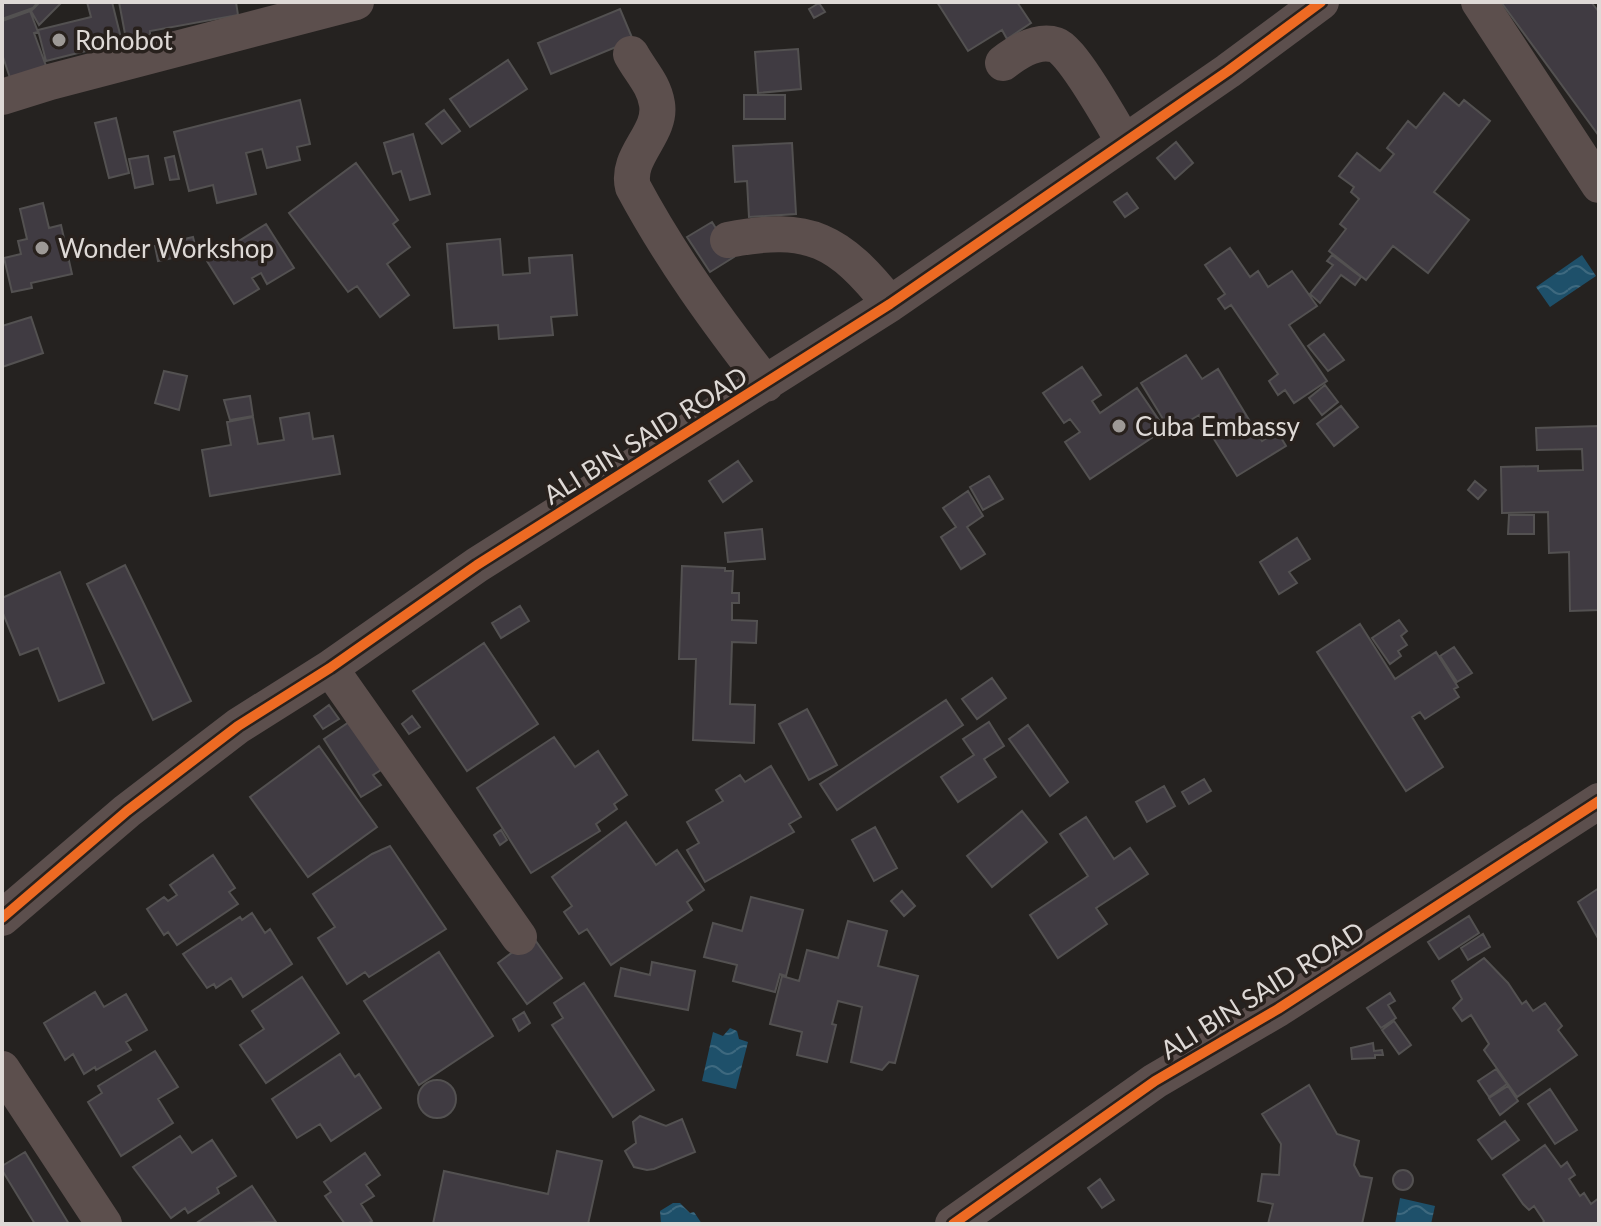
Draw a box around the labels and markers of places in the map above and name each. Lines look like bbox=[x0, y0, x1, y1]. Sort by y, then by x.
place label: Rohobot bbox=[75, 24, 174, 56]
marker: Rohobot bbox=[50, 31, 68, 49]
place label: Wonder Workshop bbox=[58, 232, 274, 264]
marker: Wonder Workshop bbox=[33, 239, 51, 257]
place label: Cuba Embassy bbox=[1135, 410, 1301, 442]
marker: Cuba Embassy bbox=[1110, 417, 1128, 435]

